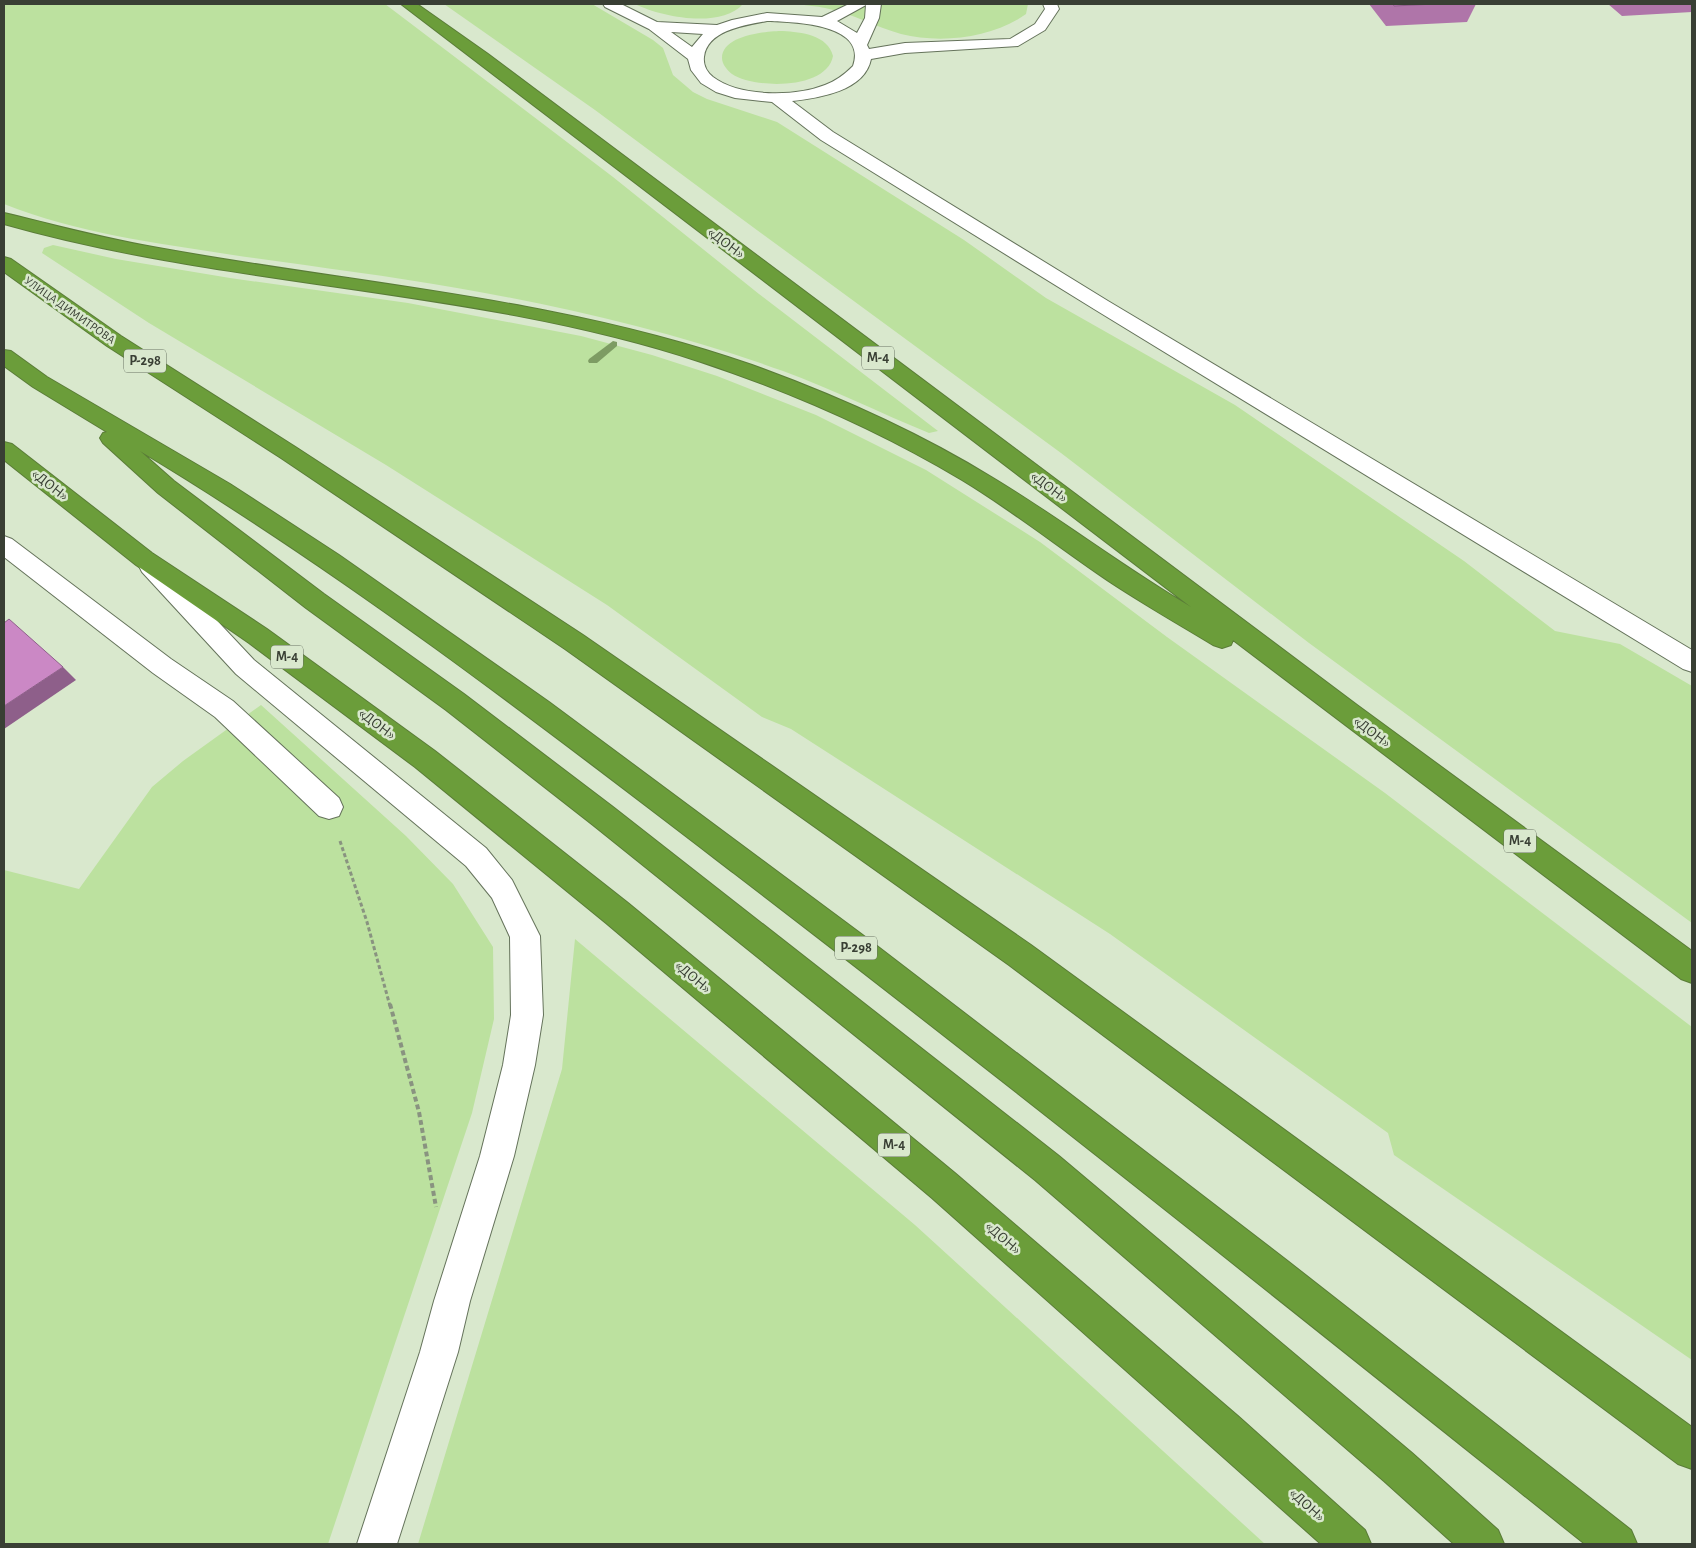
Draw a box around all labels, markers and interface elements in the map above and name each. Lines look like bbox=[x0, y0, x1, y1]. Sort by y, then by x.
street label: «ДОН» bbox=[705, 224, 747, 262]
street label: УЛИЦА ДИМИТРОВА bbox=[22, 274, 118, 346]
road number: М-4 bbox=[862, 346, 894, 369]
road number: Р-298 bbox=[124, 350, 166, 372]
street label: «ДОН» bbox=[29, 466, 71, 504]
street label: «ДОН» bbox=[1028, 468, 1070, 506]
road number: М-4 bbox=[271, 646, 303, 669]
street label: «ДОН» bbox=[356, 705, 398, 743]
street label: «ДОН» bbox=[1351, 713, 1393, 751]
road number: М-4 bbox=[1504, 829, 1536, 852]
road number: Р-298 bbox=[835, 936, 877, 960]
street label: «ДОН» bbox=[672, 958, 714, 996]
road number: М-4 bbox=[878, 1134, 910, 1156]
street label: «ДОН» bbox=[982, 1219, 1024, 1258]
street label: «ДОН» bbox=[1286, 1485, 1328, 1525]

